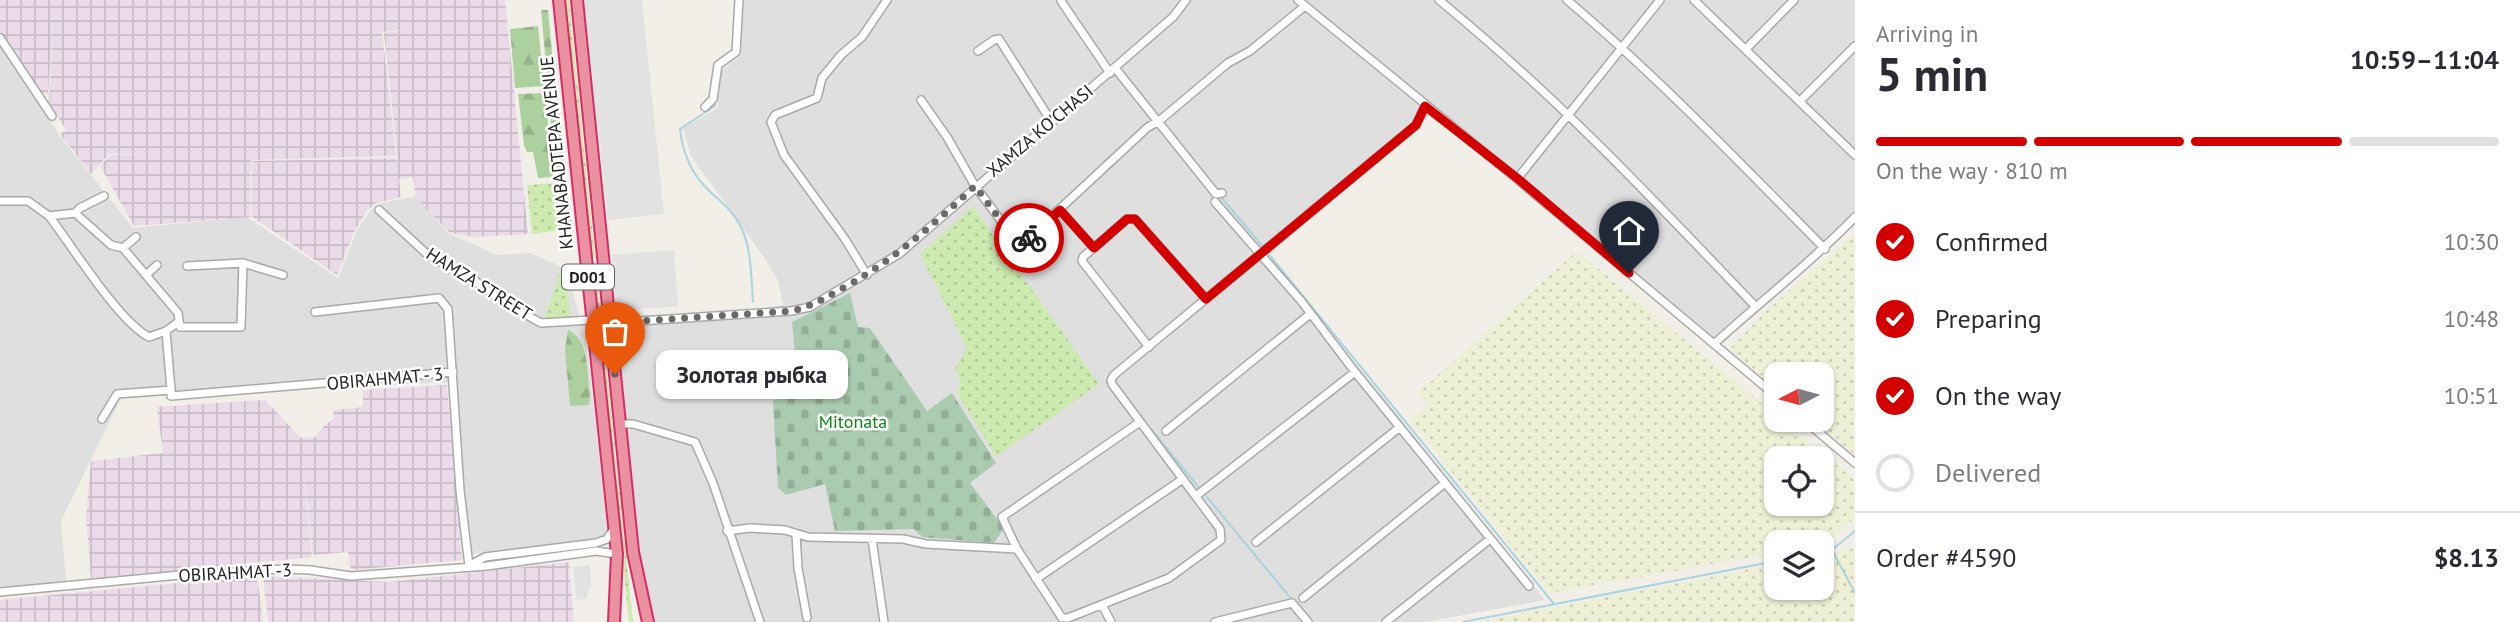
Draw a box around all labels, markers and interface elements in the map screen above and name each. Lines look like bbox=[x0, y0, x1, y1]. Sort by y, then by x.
text: Arriving in bbox=[1876, 19, 1978, 48]
text: 10:59–11:04 bbox=[2350, 43, 2499, 76]
text: 5 min bbox=[1876, 44, 1988, 104]
street label: KHANABADTEPA AVENUE bbox=[535, 55, 578, 251]
street label: XAMZA KO'CHASI bbox=[982, 79, 1098, 182]
text: On the way · 810 m bbox=[1876, 156, 2068, 185]
pin bbox=[1599, 201, 1659, 273]
courier bbox=[994, 203, 1064, 273]
icon: home bbox=[1610, 212, 1648, 250]
icon: bike bbox=[1010, 219, 1048, 257]
icon: check bbox=[1876, 223, 1914, 261]
text: Confirmed bbox=[1935, 225, 2048, 258]
text: 10:30 bbox=[2444, 227, 2499, 256]
street label: HAMZA STREET bbox=[422, 242, 536, 325]
road number: D001 bbox=[562, 264, 614, 290]
icon: check bbox=[1876, 300, 1914, 338]
pin bbox=[585, 302, 645, 374]
text: Preparing bbox=[1935, 302, 2042, 335]
text: 10:48 bbox=[2444, 304, 2499, 333]
icon: bag bbox=[596, 313, 634, 351]
callout: Золотая рыбка bbox=[657, 350, 850, 398]
text: Золотая рыбка bbox=[677, 360, 827, 389]
street label: OBIRAHMAT - 3 bbox=[326, 362, 444, 395]
north arrow bbox=[1764, 362, 1834, 432]
map controls bbox=[1764, 362, 1834, 600]
icon: check bbox=[1876, 377, 1914, 415]
text: On the way bbox=[1935, 379, 2061, 412]
text: 10:51 bbox=[2444, 381, 2499, 410]
park label: Mitonata bbox=[819, 410, 887, 433]
button: locate bbox=[1764, 446, 1834, 516]
text: Delivered bbox=[1935, 456, 2041, 489]
button: layers bbox=[1764, 530, 1834, 600]
text: Order #4590 bbox=[1876, 541, 2016, 574]
text: $8.13 bbox=[2434, 541, 2499, 574]
street label: OBIRAHMAT -3 bbox=[178, 558, 292, 587]

